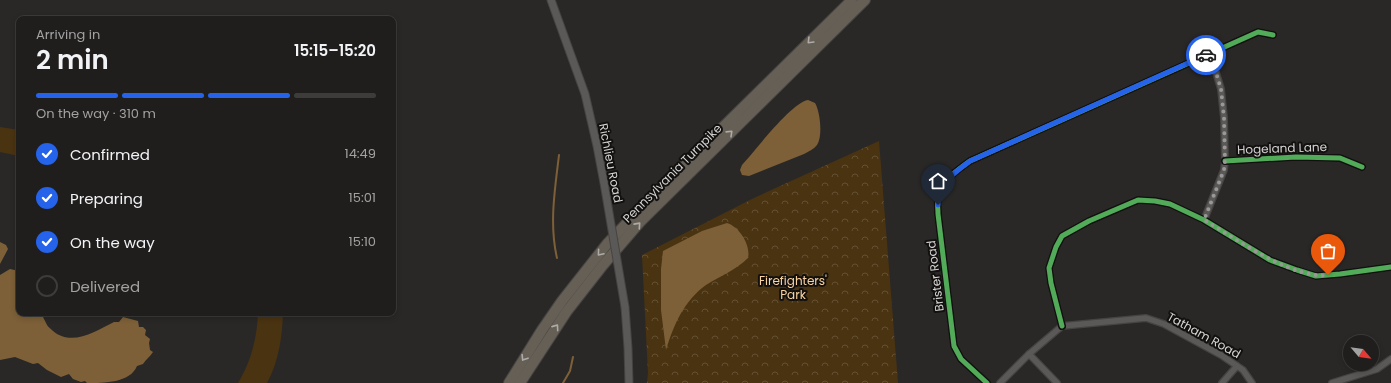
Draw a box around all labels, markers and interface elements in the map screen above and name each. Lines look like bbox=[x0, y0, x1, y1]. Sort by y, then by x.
text: Arriving in bbox=[36, 25, 100, 44]
courier bbox=[1186, 35, 1226, 75]
one-way arrow bbox=[807, 37, 815, 44]
text: 15:15–15:20 bbox=[294, 40, 376, 61]
text: 2 min bbox=[36, 42, 109, 78]
icon: car bbox=[1195, 44, 1217, 66]
text: On the way · 310 m bbox=[36, 104, 156, 123]
street label: Pennsylvania Turnpike bbox=[619, 120, 725, 226]
street label: Richlieu Road bbox=[595, 122, 627, 204]
one-way arrow bbox=[725, 130, 733, 138]
street label: Hogeland Lane bbox=[1237, 138, 1327, 158]
icon: check bbox=[36, 143, 58, 165]
text: Confirmed bbox=[70, 144, 150, 165]
text: 14:49 bbox=[345, 144, 376, 163]
pin bbox=[921, 164, 955, 205]
icon: home bbox=[927, 170, 949, 192]
icon: check bbox=[36, 187, 58, 209]
text: Preparing bbox=[70, 188, 143, 209]
text: 15:01 bbox=[349, 188, 376, 207]
one-way arrow bbox=[633, 222, 640, 230]
icon: check bbox=[36, 231, 58, 253]
text: On the way bbox=[70, 232, 155, 253]
text: 15:10 bbox=[349, 232, 376, 251]
pin bbox=[1311, 234, 1345, 275]
street label: Brister Road bbox=[922, 239, 948, 313]
icon: bag bbox=[1317, 240, 1339, 262]
one-way arrow bbox=[598, 248, 605, 256]
park label: Firefighters' Park bbox=[759, 272, 827, 303]
text: Delivered bbox=[70, 276, 140, 297]
street label: Tatham Road bbox=[1164, 308, 1244, 362]
one-way arrow bbox=[551, 324, 558, 331]
north arrow bbox=[1343, 335, 1379, 371]
map controls bbox=[1343, 335, 1379, 371]
one-way arrow bbox=[521, 354, 529, 361]

